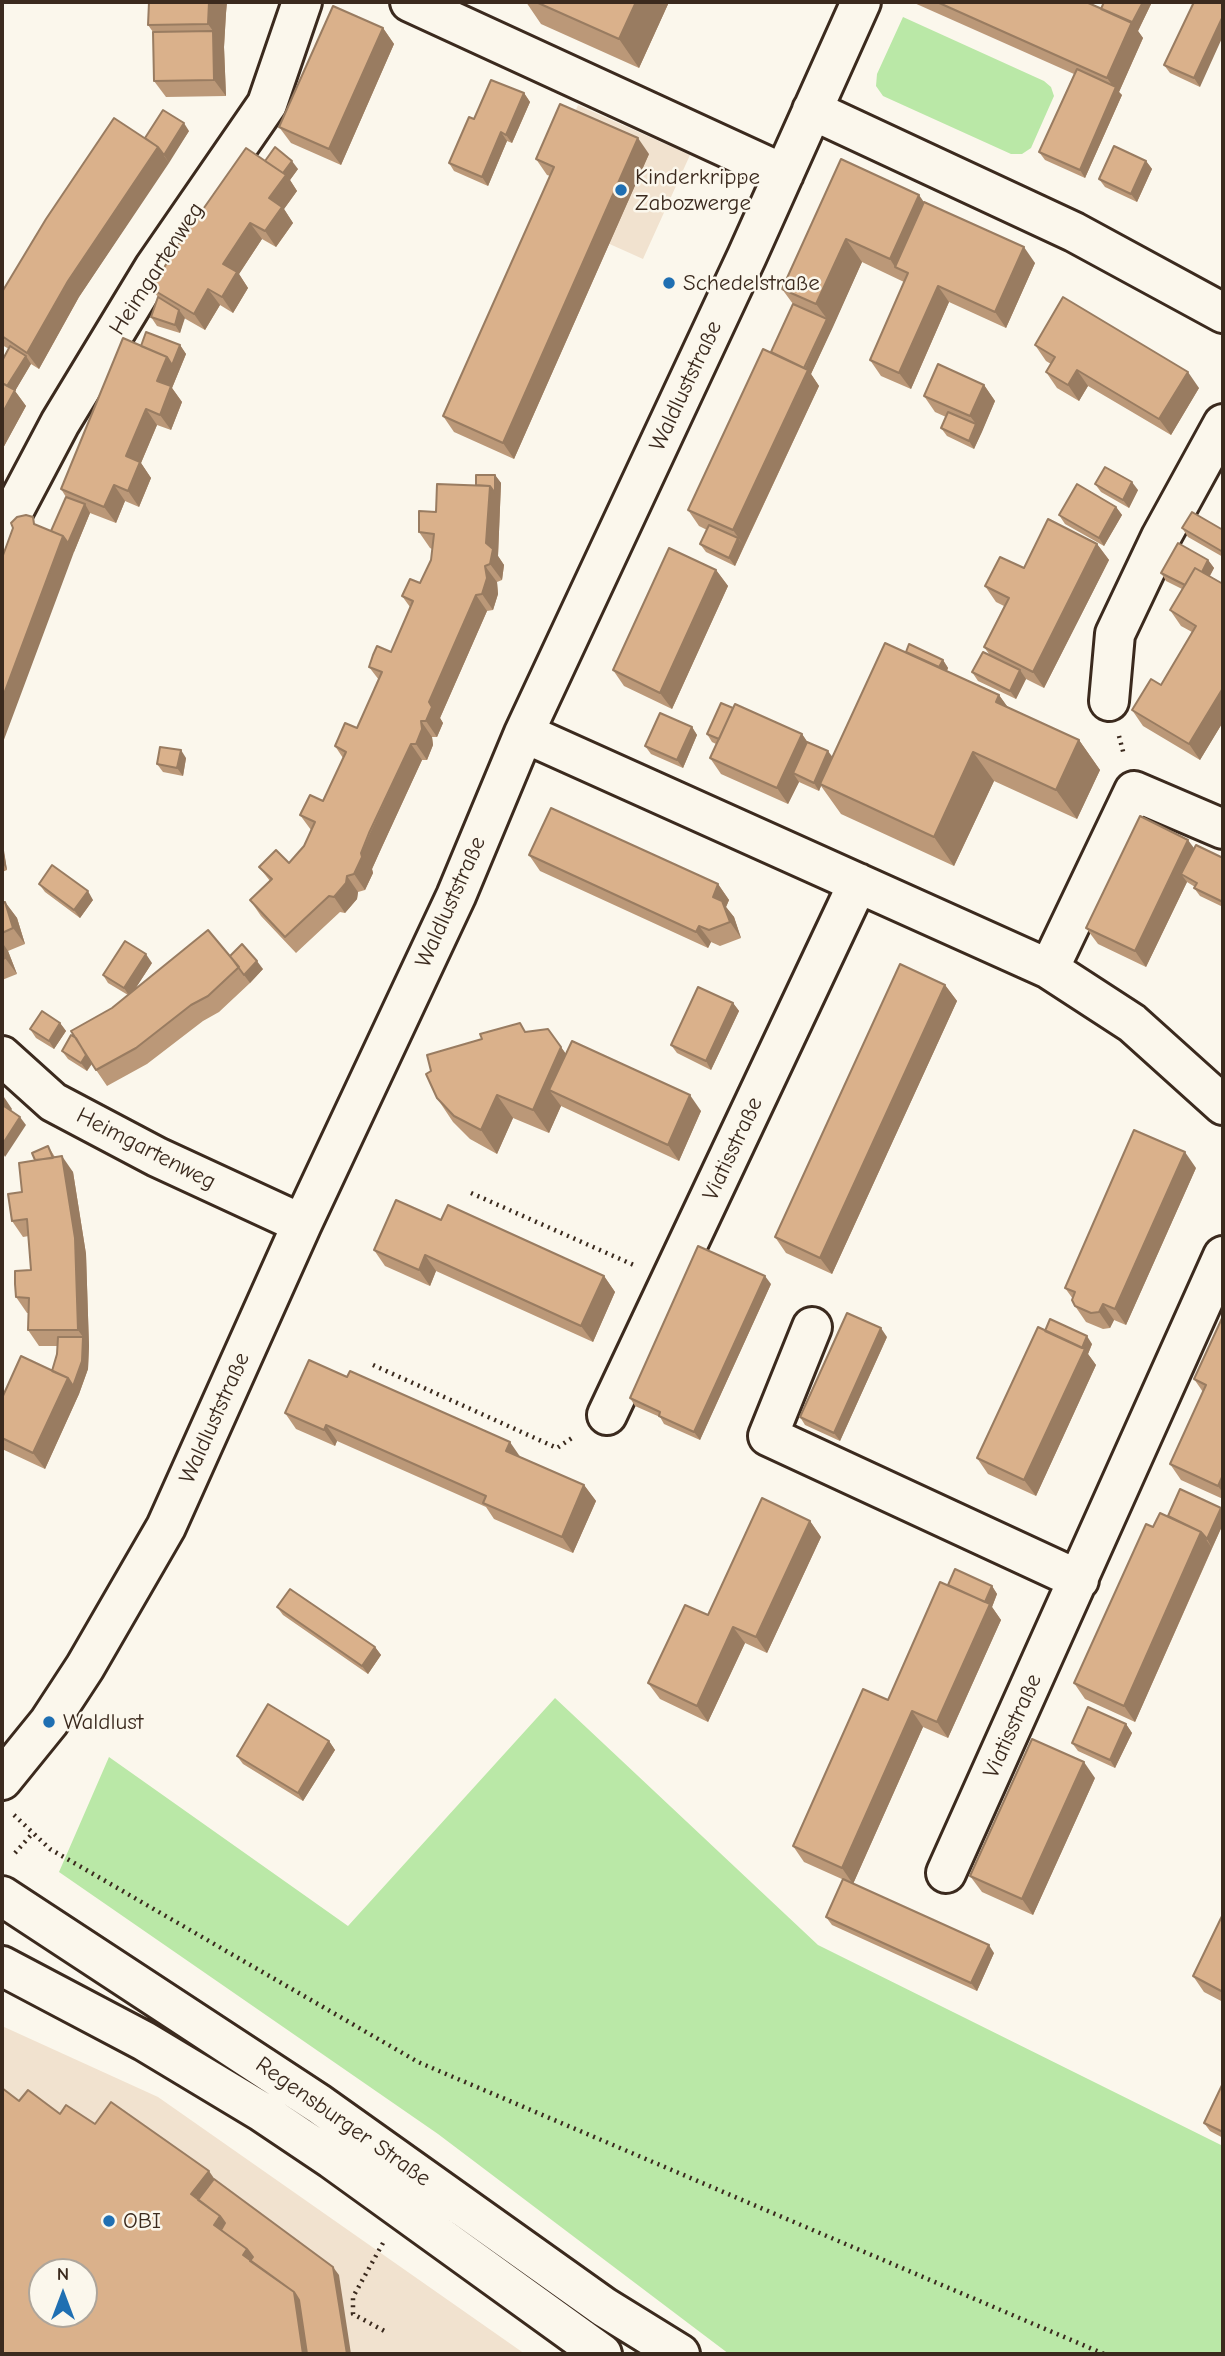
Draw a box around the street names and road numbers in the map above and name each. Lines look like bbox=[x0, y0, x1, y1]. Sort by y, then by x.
street label: Heimgartenweg bbox=[104, 197, 210, 341]
street label: Waldluststraße bbox=[644, 316, 728, 456]
street label: Waldluststraße bbox=[410, 832, 492, 972]
street label: Viatisstraße bbox=[697, 1093, 769, 1205]
street label: Heimgartenweg bbox=[72, 1102, 220, 1196]
street label: Waldluststraße bbox=[174, 1348, 256, 1488]
street label: Viatisstraße bbox=[978, 1670, 1048, 1782]
street label: Regensburger Straße bbox=[250, 2051, 436, 2193]

